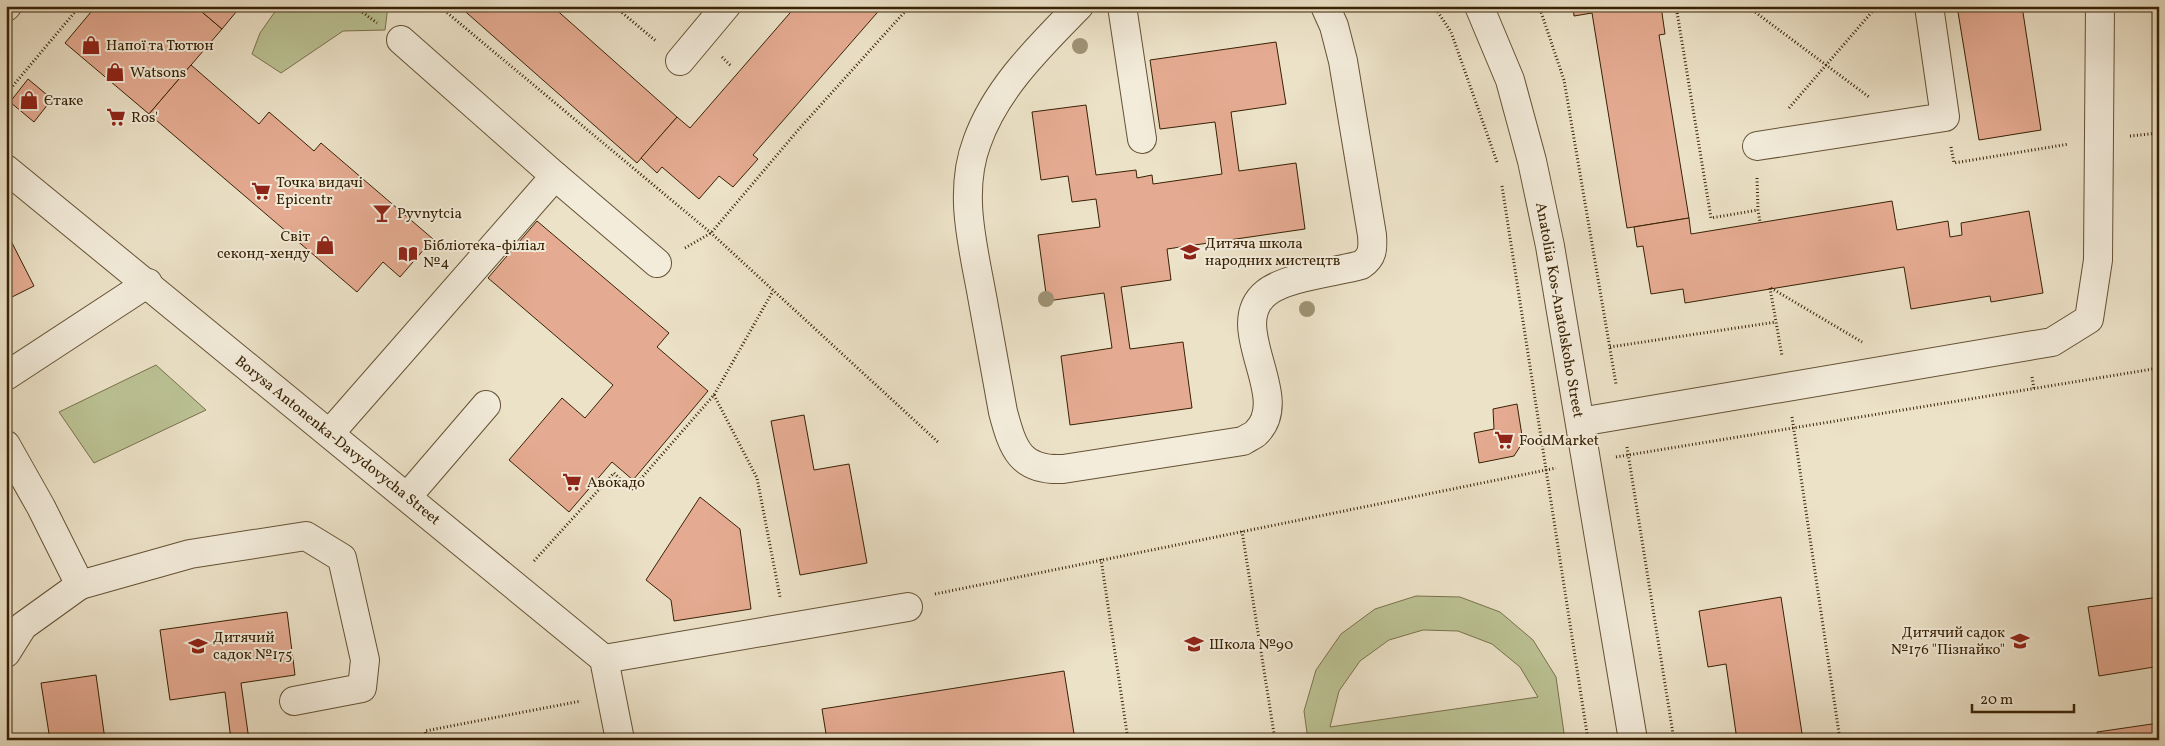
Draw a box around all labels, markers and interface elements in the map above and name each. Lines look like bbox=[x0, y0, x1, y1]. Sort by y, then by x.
shop icon: Напої та Тютюн bbox=[80, 34, 102, 56]
place label: Напої та Тютюн bbox=[106, 36, 214, 57]
shop icon: Watsons bbox=[104, 61, 126, 83]
place label: Watsons bbox=[130, 63, 186, 84]
shop icon: Єтаке bbox=[18, 89, 40, 111]
place label: Єтаке bbox=[44, 91, 83, 112]
supermarket icon: Ros' bbox=[105, 106, 127, 128]
place label: Ros' bbox=[131, 108, 158, 129]
place label: Точка видачі Epicentr bbox=[276, 173, 363, 211]
supermarket icon: Точка видачі Epicentr bbox=[250, 180, 272, 202]
street label: Anatoliia Kos-Anatolskoho Street bbox=[1529, 201, 1588, 420]
bar icon: Pyvnytcia bbox=[371, 202, 393, 224]
place label: Pyvnytcia bbox=[397, 204, 462, 225]
place label: Світ секонд-хенду bbox=[217, 227, 310, 265]
shop icon: Світ секонд-хенду bbox=[314, 234, 336, 256]
place label: Дитяча школа народних мистецтв bbox=[1205, 234, 1340, 272]
place label: Бібліотека-філіал №4 bbox=[423, 236, 545, 274]
school or university icon: Дитяча школа народних мистецтв bbox=[1179, 241, 1201, 263]
library icon: Бібліотека-філіал №4 bbox=[397, 243, 419, 265]
street label: Borysa Antonenka-Davydovycha Street bbox=[230, 352, 444, 531]
supermarket icon: FoodMarket bbox=[1493, 429, 1515, 451]
place label: FoodMarket bbox=[1519, 431, 1599, 452]
supermarket icon: Авокадо bbox=[561, 471, 583, 493]
place label: Авокадо bbox=[587, 473, 645, 494]
place label: Дитячий садок №176 "Пізнайко" bbox=[1891, 623, 2005, 661]
place label: Дитячий садок №175 bbox=[213, 628, 292, 666]
school or university icon: Дитячий садок №176 "Пізнайко" bbox=[2009, 630, 2031, 652]
school or university icon: Школа №90 bbox=[1183, 633, 1205, 655]
school or university icon: Дитячий садок №175 bbox=[187, 635, 209, 657]
place label: Школа №90 bbox=[1209, 635, 1293, 656]
scale bar bbox=[1972, 681, 2075, 713]
text: 20 m bbox=[1980, 690, 2013, 711]

